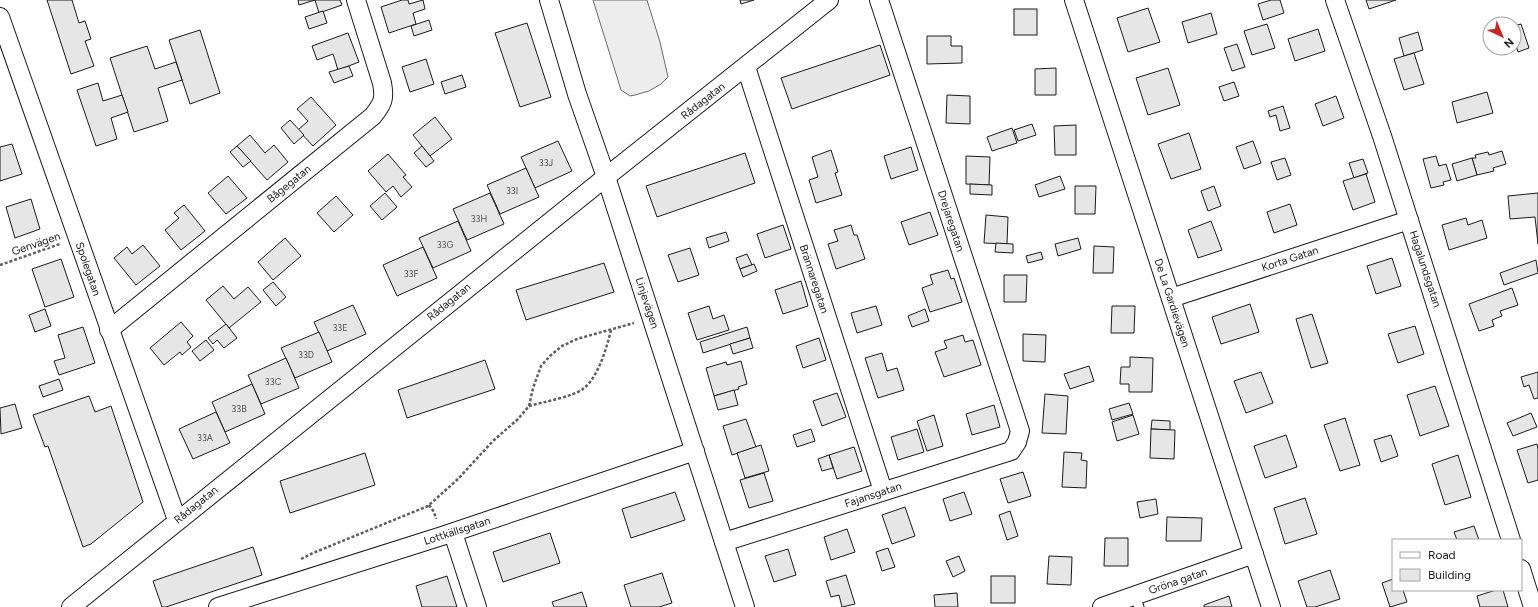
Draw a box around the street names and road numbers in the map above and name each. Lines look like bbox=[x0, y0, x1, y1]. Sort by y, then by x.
street label: Rådagatan bbox=[678, 80, 728, 122]
street label: Bågegatan bbox=[264, 162, 314, 206]
street label: Drejaregatan bbox=[935, 189, 967, 253]
street label: Hagalundsgatan bbox=[1406, 229, 1444, 309]
street label: Genvägen bbox=[10, 230, 62, 258]
street label: Spolegatan bbox=[73, 240, 103, 298]
street label: Brännaregatan bbox=[797, 243, 831, 315]
street label: Korta Gatan bbox=[1260, 244, 1320, 274]
street label: De La Gardievägen bbox=[1151, 257, 1193, 349]
street label: Linjevägen bbox=[633, 276, 661, 330]
street label: Rådagatan bbox=[425, 280, 473, 324]
street label: Fajansgatan bbox=[843, 480, 903, 510]
street label: Rådagatan bbox=[172, 483, 220, 527]
street label: Lottkällsgatan bbox=[422, 514, 492, 548]
street label: Gröna gatan bbox=[1147, 565, 1209, 597]

